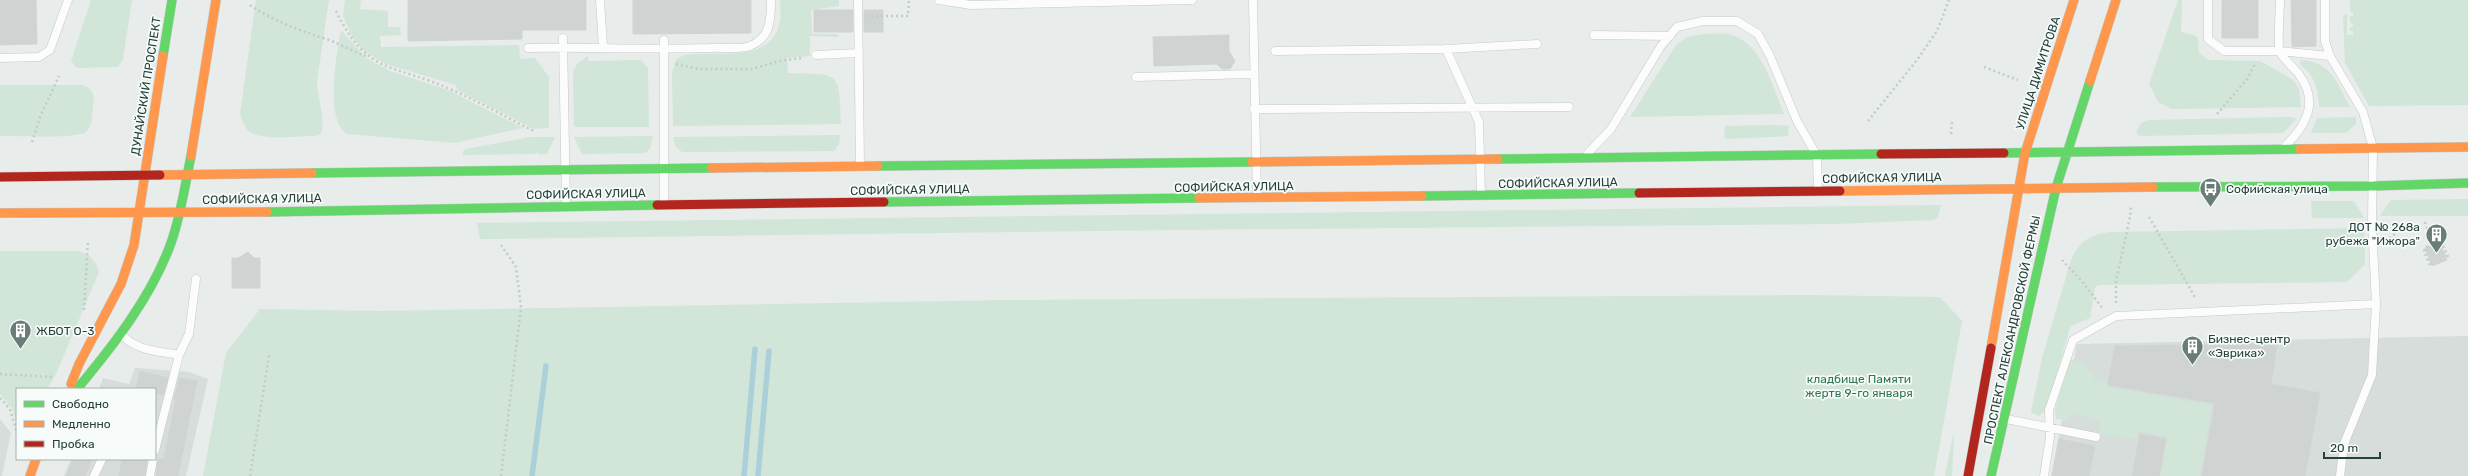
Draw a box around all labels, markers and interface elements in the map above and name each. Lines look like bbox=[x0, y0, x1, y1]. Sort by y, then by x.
street label: УЛИЦА ДИМИТРОВА bbox=[2013, 14, 2063, 132]
street label: ДУНАЙСКИЙ ПРОСПЕКТ bbox=[128, 16, 164, 156]
street label: СОФИЙСКАЯ УЛИЦА bbox=[1822, 170, 1942, 186]
street label: СОФИЙСКАЯ УЛИЦА bbox=[1498, 175, 1618, 191]
bus stop icon: Софийская улица bbox=[2198, 176, 2224, 209]
street label: СОФИЙСКАЯ УЛИЦА bbox=[1174, 179, 1294, 195]
street label: СОФИЙСКАЯ УЛИЦА bbox=[850, 182, 970, 198]
place label: Софийская улица bbox=[2226, 182, 2328, 196]
street label: СОФИЙСКАЯ УЛИЦА bbox=[526, 186, 646, 202]
street label: СОФИЙСКАЯ УЛИЦА bbox=[202, 191, 322, 207]
street label: ПРОСПЕКТ АЛЕКСАНДРОВСКОЙ ФЕРМЫ bbox=[1981, 214, 2043, 446]
place label: ДОТ № 268а рубежа "Ижора" bbox=[2326, 220, 2420, 248]
building icon: ДОТ № 268а рубежа "Ижора" bbox=[2423, 221, 2449, 254]
building icon: ЖБОТ О-3 bbox=[8, 318, 34, 351]
place label: ЖБОТ О-3 bbox=[36, 324, 94, 338]
place label: Бизнес-центр «Эврика» bbox=[2208, 332, 2290, 360]
building icon: Бизнес-центр «Эврика» bbox=[2179, 333, 2205, 366]
park label: кладбище Памяти жертв 9-го января bbox=[1805, 372, 1913, 400]
legend bbox=[16, 388, 156, 460]
text: Свободно bbox=[52, 397, 109, 411]
text: Медленно bbox=[52, 417, 111, 431]
scale bar bbox=[2324, 434, 2380, 460]
text: Пробка bbox=[52, 437, 95, 451]
text: 20 m bbox=[2330, 441, 2358, 455]

